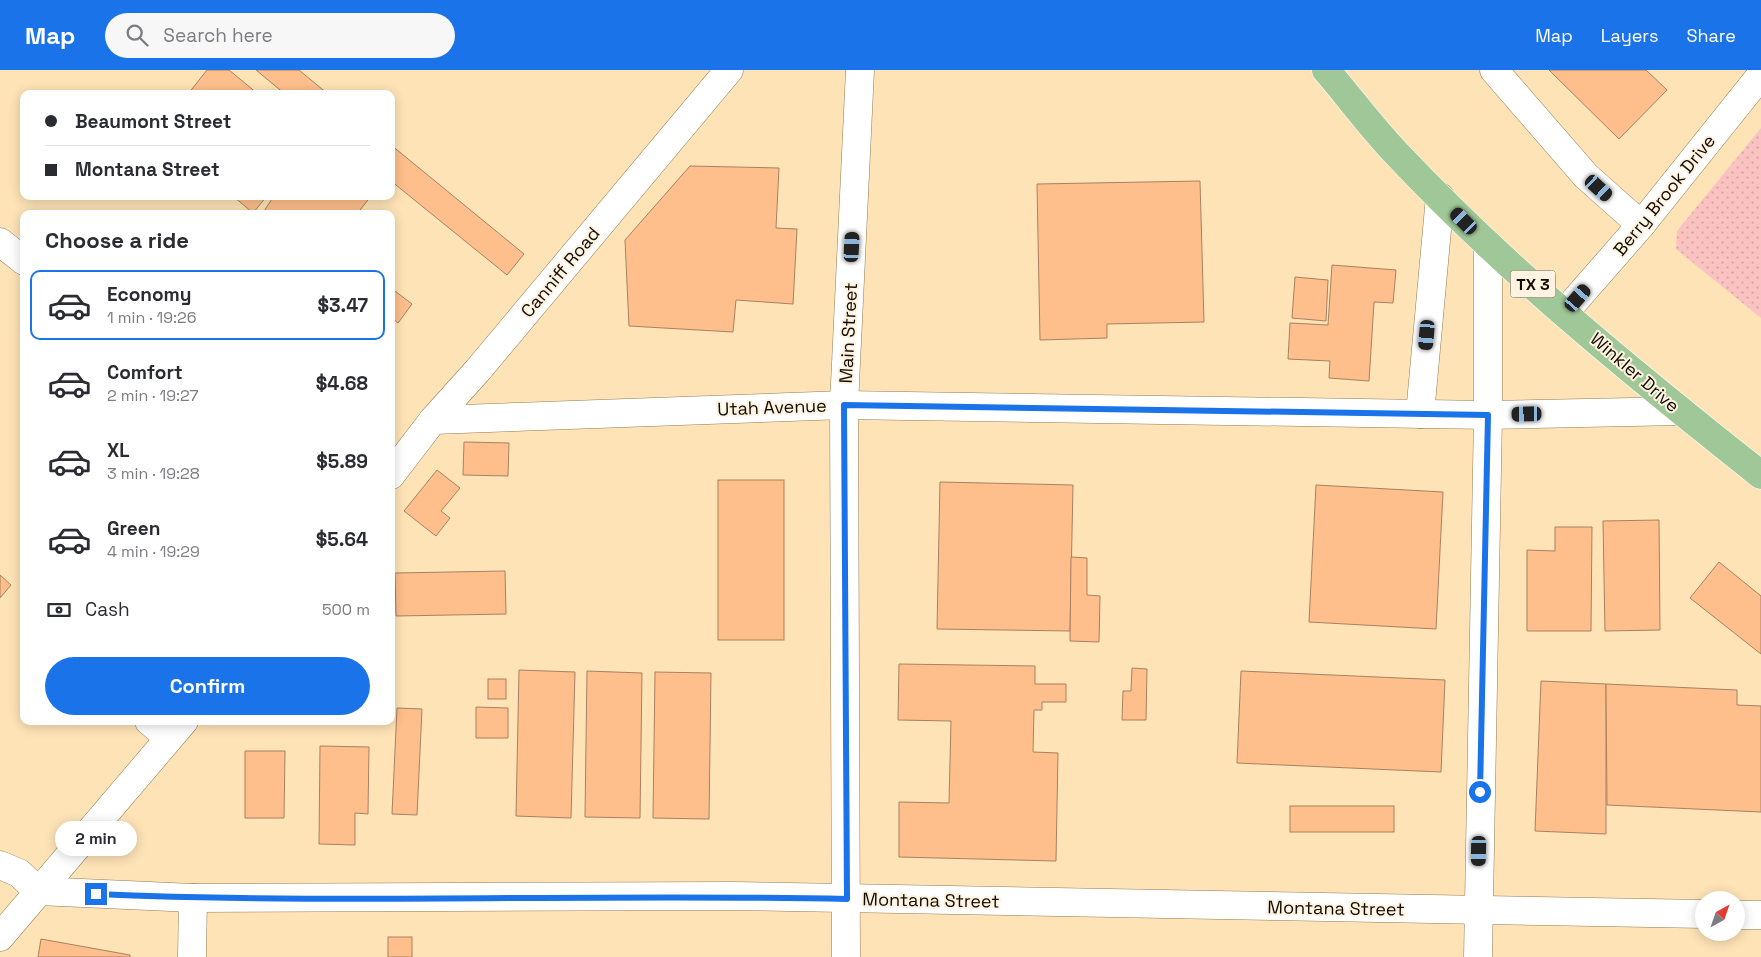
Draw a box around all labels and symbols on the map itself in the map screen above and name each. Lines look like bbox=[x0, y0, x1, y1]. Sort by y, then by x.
street label: Berry Brook Drive bbox=[1608, 130, 1720, 260]
car bbox=[1582, 172, 1615, 204]
car bbox=[1448, 205, 1479, 237]
street label: Canniff Road bbox=[516, 222, 604, 322]
car bbox=[843, 232, 860, 262]
road number: TX 3 bbox=[1510, 270, 1556, 298]
street label: Main Street bbox=[834, 282, 862, 384]
car bbox=[1562, 282, 1593, 314]
car bbox=[1418, 319, 1435, 351]
street label: Winkler Drive bbox=[1586, 327, 1684, 417]
street label: Utah Avenue bbox=[717, 394, 827, 420]
car bbox=[1511, 406, 1542, 422]
route start bbox=[1469, 781, 1491, 803]
callout: 2 min bbox=[55, 822, 137, 856]
car bbox=[1471, 836, 1486, 866]
route end bbox=[85, 883, 107, 905]
street label: Montana Street bbox=[862, 887, 1000, 913]
north arrow bbox=[1695, 891, 1745, 941]
street label: Montana Street bbox=[1267, 895, 1405, 921]

